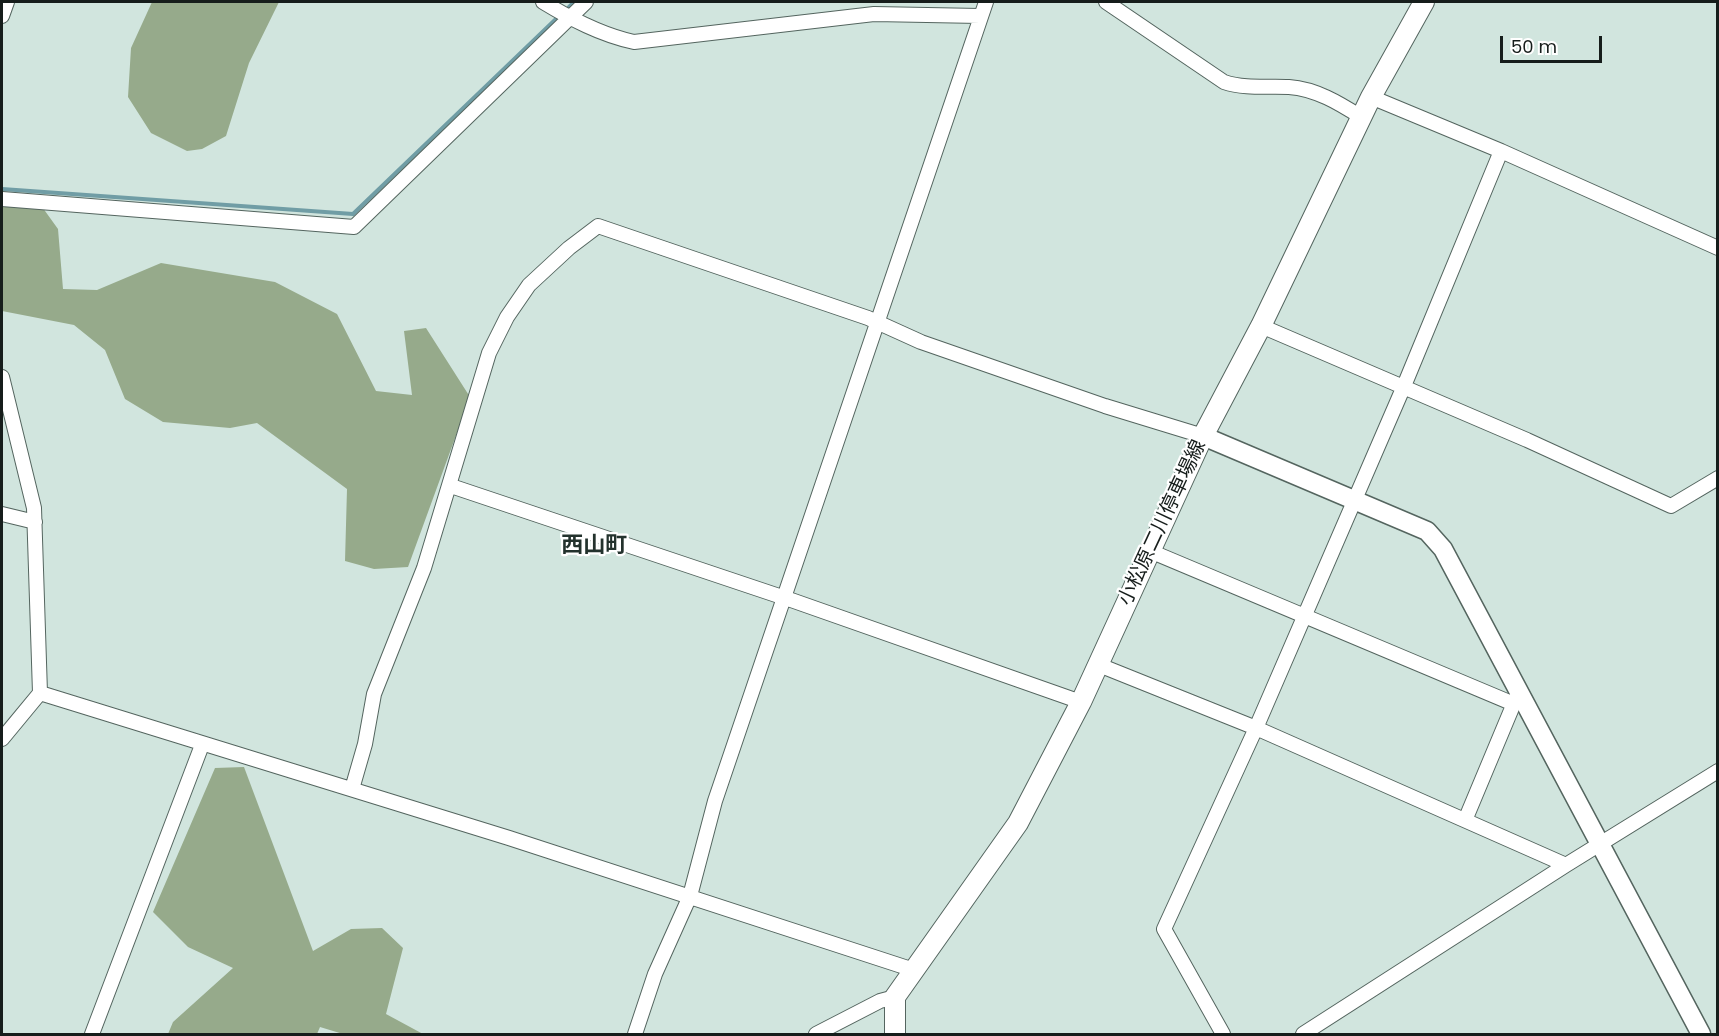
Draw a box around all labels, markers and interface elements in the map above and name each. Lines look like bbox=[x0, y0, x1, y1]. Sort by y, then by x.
scale bar bbox=[1503, 24, 1605, 62]
text: 50 m bbox=[1511, 34, 1557, 59]
street label: 小松原二川停車場線 bbox=[1114, 436, 1212, 610]
district label: 西山町 bbox=[561, 533, 627, 559]

